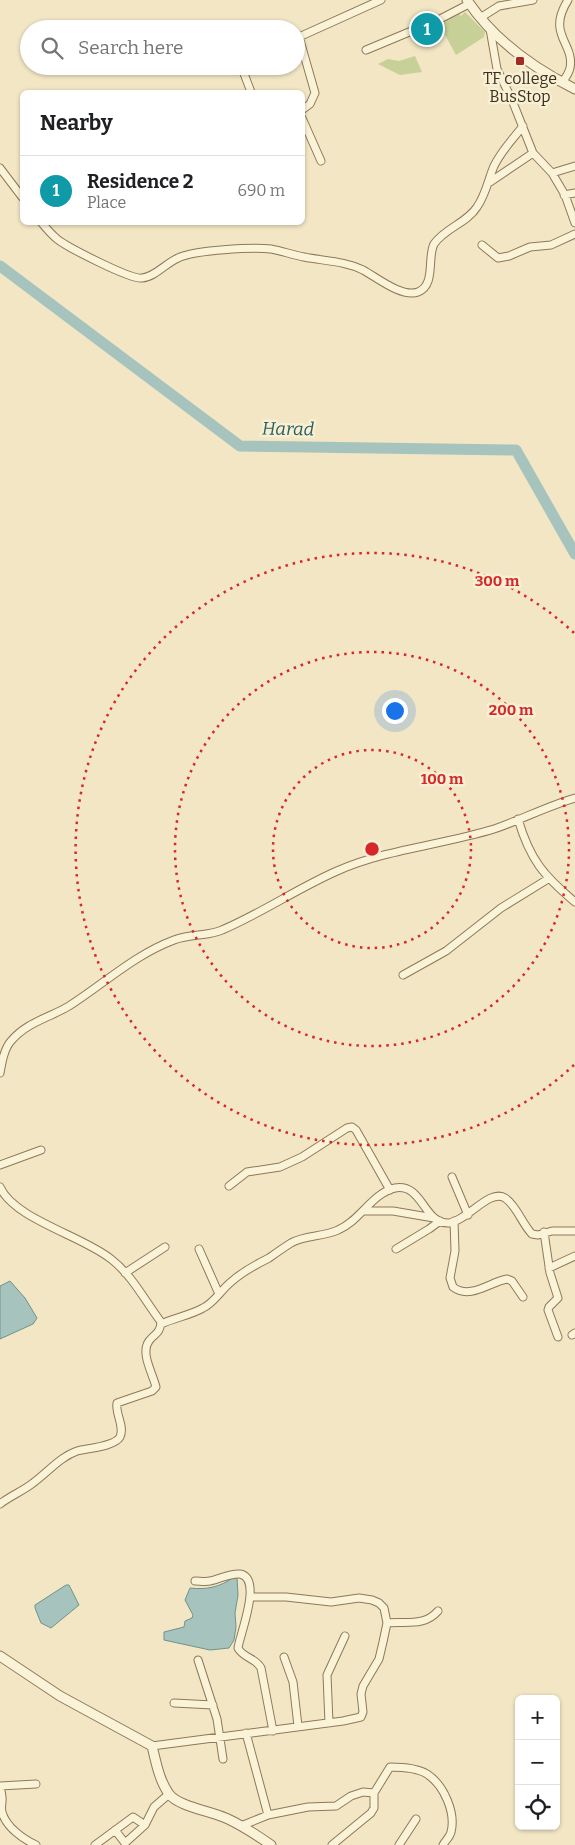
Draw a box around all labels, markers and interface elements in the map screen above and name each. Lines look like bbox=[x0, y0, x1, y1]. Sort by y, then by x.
pin: 1 bbox=[411, 10, 443, 48]
search box bbox=[20, 20, 305, 75]
icon: search bbox=[38, 34, 66, 62]
text: Search here bbox=[78, 36, 183, 59]
marker: TF college BusStop bbox=[514, 55, 526, 67]
place label: TF college BusStop bbox=[483, 69, 557, 106]
text: Nearby bbox=[40, 110, 113, 136]
text: Residence 2 bbox=[87, 170, 193, 193]
text: 1 bbox=[53, 181, 59, 200]
text: 690 m bbox=[238, 181, 285, 200]
text: Place bbox=[87, 193, 126, 212]
water label: Harad bbox=[262, 418, 315, 440]
text: 300 m bbox=[475, 572, 520, 590]
your location bbox=[382, 698, 408, 724]
text: 200 m bbox=[489, 701, 534, 719]
text: 100 m bbox=[421, 770, 464, 788]
centre of rings bbox=[363, 840, 381, 858]
map controls bbox=[515, 1695, 560, 1830]
button: + bbox=[515, 1695, 560, 1740]
button: − bbox=[515, 1740, 560, 1785]
button: locate bbox=[515, 1785, 560, 1830]

